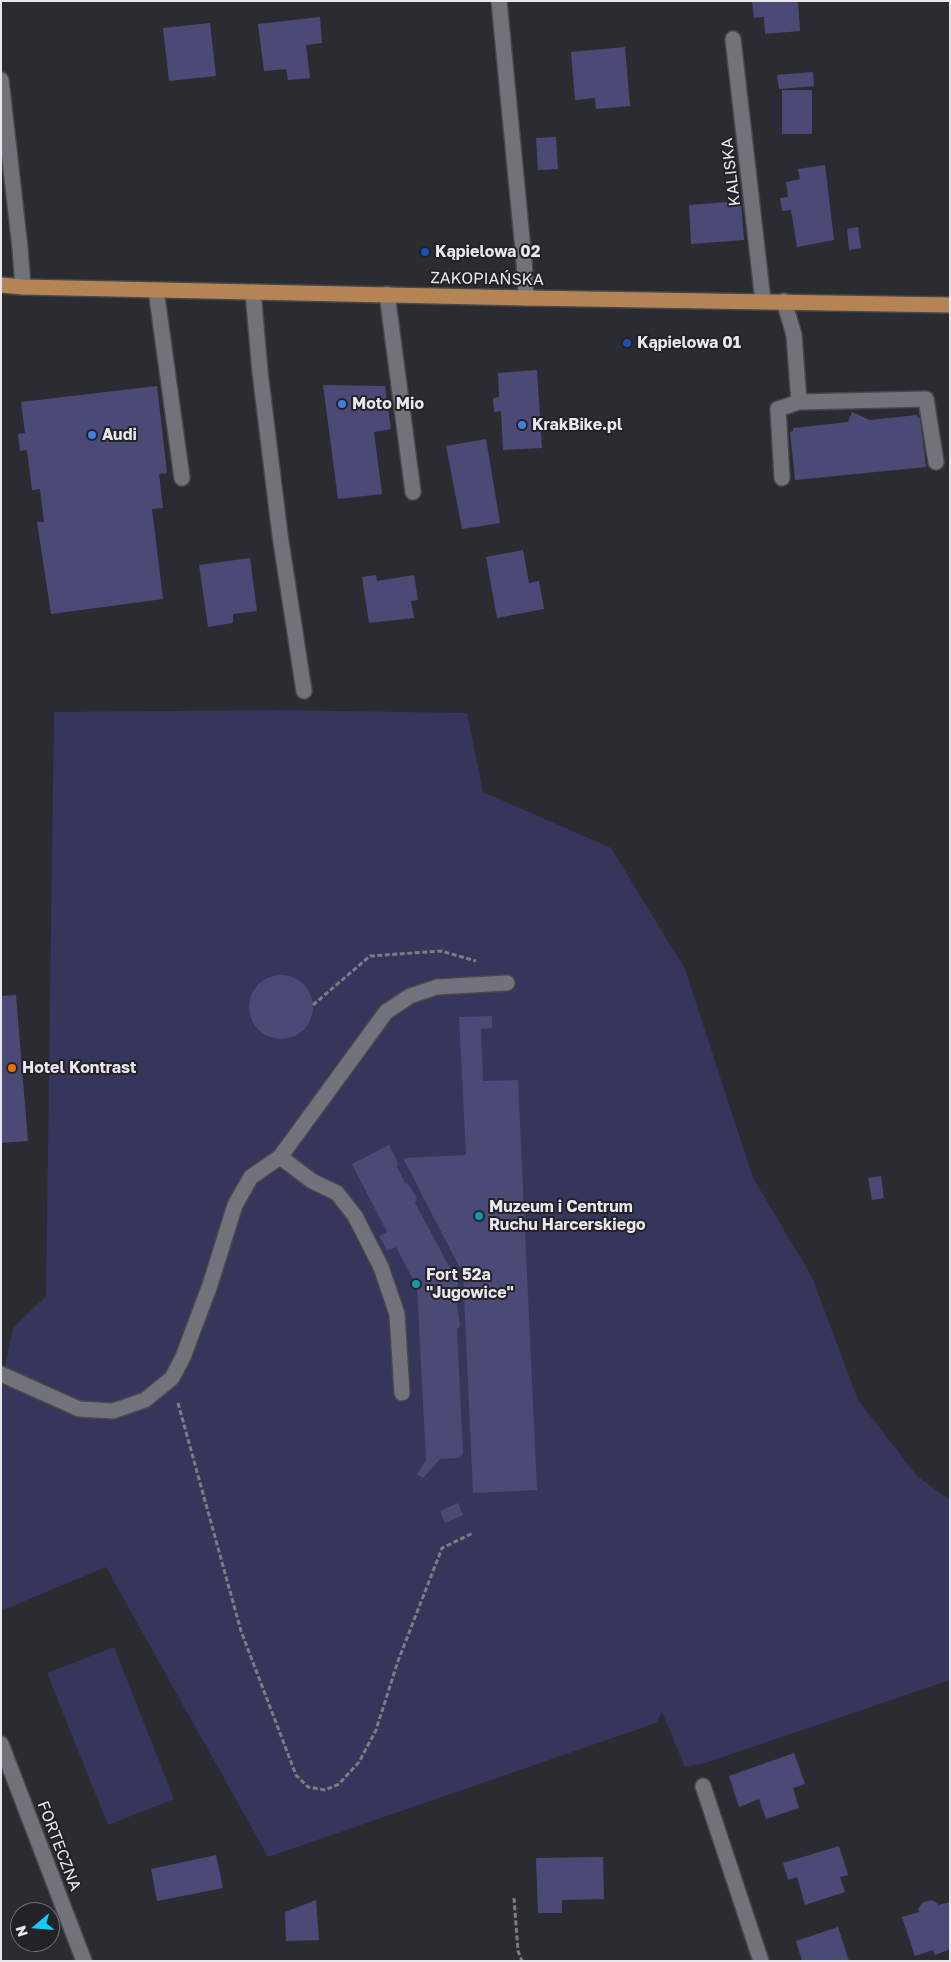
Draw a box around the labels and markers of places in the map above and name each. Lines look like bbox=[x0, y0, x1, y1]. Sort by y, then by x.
place label: Kąpielowa 02 bbox=[435, 242, 541, 262]
marker: Kąpielowa 02 bbox=[419, 246, 431, 258]
place label: Kąpielowa 01 bbox=[637, 333, 741, 353]
marker: Kąpielowa 01 bbox=[621, 337, 633, 349]
place label: Moto Mio bbox=[352, 394, 424, 414]
marker: Moto Mio bbox=[336, 398, 348, 410]
place label: KrakBike.pl bbox=[532, 415, 622, 435]
marker: KrakBike.pl bbox=[516, 419, 528, 431]
place label: Audi bbox=[102, 425, 137, 445]
marker: Audi bbox=[86, 429, 98, 441]
place label: Hotel Kontrast bbox=[22, 1058, 136, 1078]
marker: Hotel Kontrast bbox=[6, 1062, 18, 1074]
place label: Muzeum i Centrum Ruchu Harcerskiego bbox=[489, 1197, 646, 1235]
marker: Muzeum i Centrum Ruchu Harcerskiego bbox=[473, 1210, 485, 1222]
place label: Fort 52a "Jugowice" bbox=[426, 1265, 514, 1303]
marker: Fort 52a "Jugowice" bbox=[410, 1278, 422, 1290]

